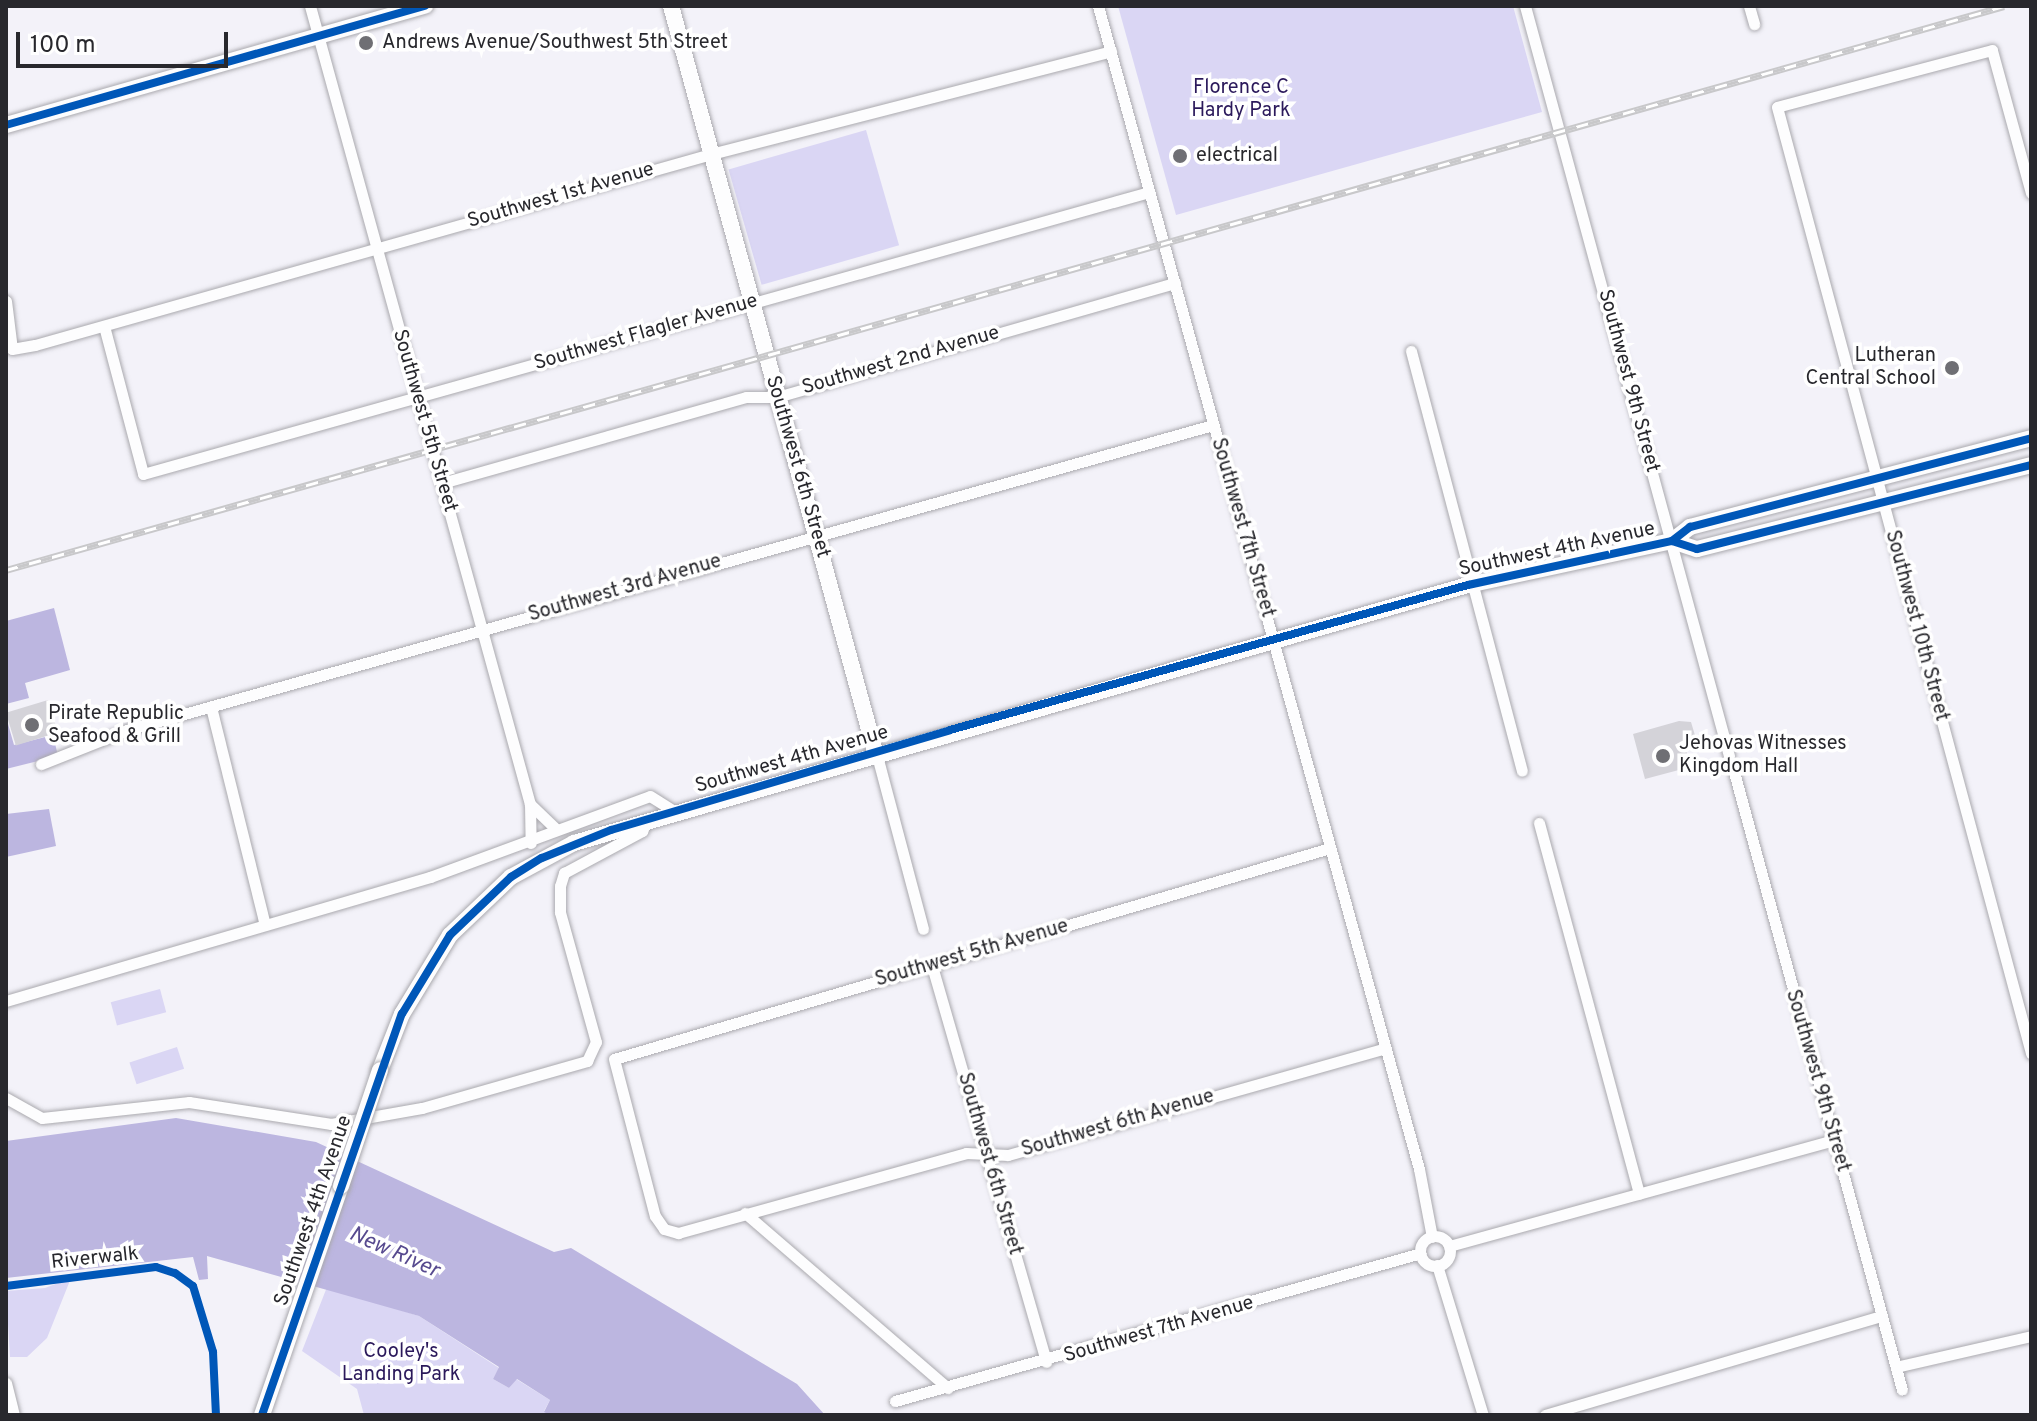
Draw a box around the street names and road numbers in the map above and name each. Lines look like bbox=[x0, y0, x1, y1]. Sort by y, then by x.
street label: Southwest 1st Avenue bbox=[465, 158, 657, 234]
street label: Southwest 9th Street bbox=[1592, 287, 1664, 475]
street label: Southwest Flagler Avenue bbox=[531, 289, 761, 377]
street label: Southwest 2nd Avenue bbox=[799, 321, 1003, 401]
street label: Southwest 5th Street bbox=[386, 327, 462, 515]
street label: Southwest 6th Street bbox=[759, 373, 835, 561]
street label: Southwest 7th Street bbox=[1205, 435, 1279, 621]
street label: Southwest 4th Avenue bbox=[1456, 517, 1658, 583]
street label: Southwest 10th Street bbox=[1879, 528, 1953, 724]
street label: Southwest 3rd Avenue bbox=[525, 550, 725, 628]
street label: Southwest 4th Avenue bbox=[692, 721, 892, 799]
street label: Southwest 5th Avenue bbox=[872, 915, 1072, 993]
street label: Southwest 9th Street bbox=[1779, 987, 1855, 1175]
street label: Southwest 6th Street bbox=[951, 1070, 1027, 1258]
street label: Southwest 6th Avenue bbox=[1018, 1085, 1218, 1163]
street label: Southwest 4th Avenue bbox=[270, 1112, 358, 1310]
street label: Riverwalk bbox=[50, 1242, 140, 1276]
street label: Southwest 7th Avenue bbox=[1060, 1291, 1258, 1369]

